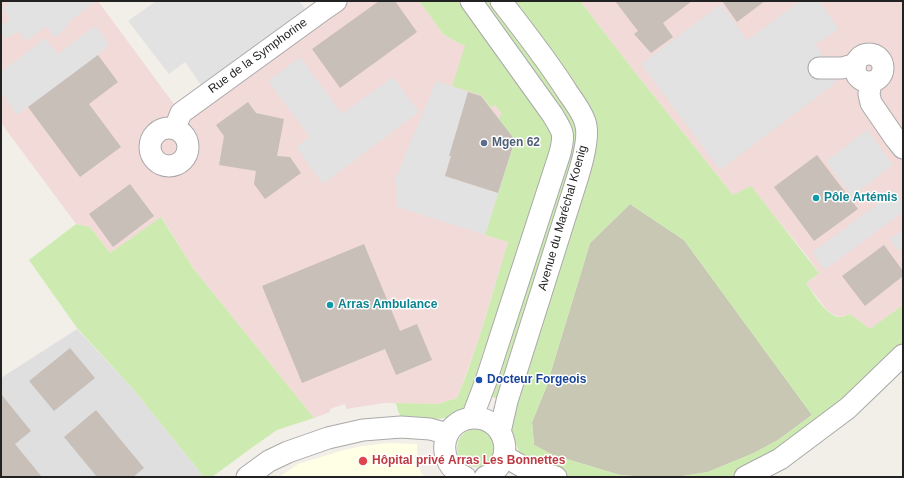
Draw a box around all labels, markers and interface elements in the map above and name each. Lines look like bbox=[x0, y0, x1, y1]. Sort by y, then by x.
street label: Rue de la Symphorine bbox=[206, 15, 310, 97]
place label: Mgen 62 bbox=[492, 136, 540, 150]
marker: Mgen 62 bbox=[479, 138, 489, 148]
street label: Avenue du Maréchal Koenig bbox=[535, 144, 591, 292]
place label: Pôle Artémis bbox=[824, 191, 897, 205]
marker: Pôle Artémis bbox=[811, 193, 821, 203]
place label: Arras Ambulance bbox=[338, 298, 437, 312]
marker: Arras Ambulance bbox=[325, 300, 335, 310]
place label: Docteur Forgeois bbox=[487, 373, 586, 387]
marker: Docteur Forgeois bbox=[474, 375, 484, 385]
place label: Hôpital privé Arras Les Bonnettes bbox=[372, 454, 565, 468]
marker: Hôpital privé Arras Les Bonnettes bbox=[357, 455, 369, 467]

